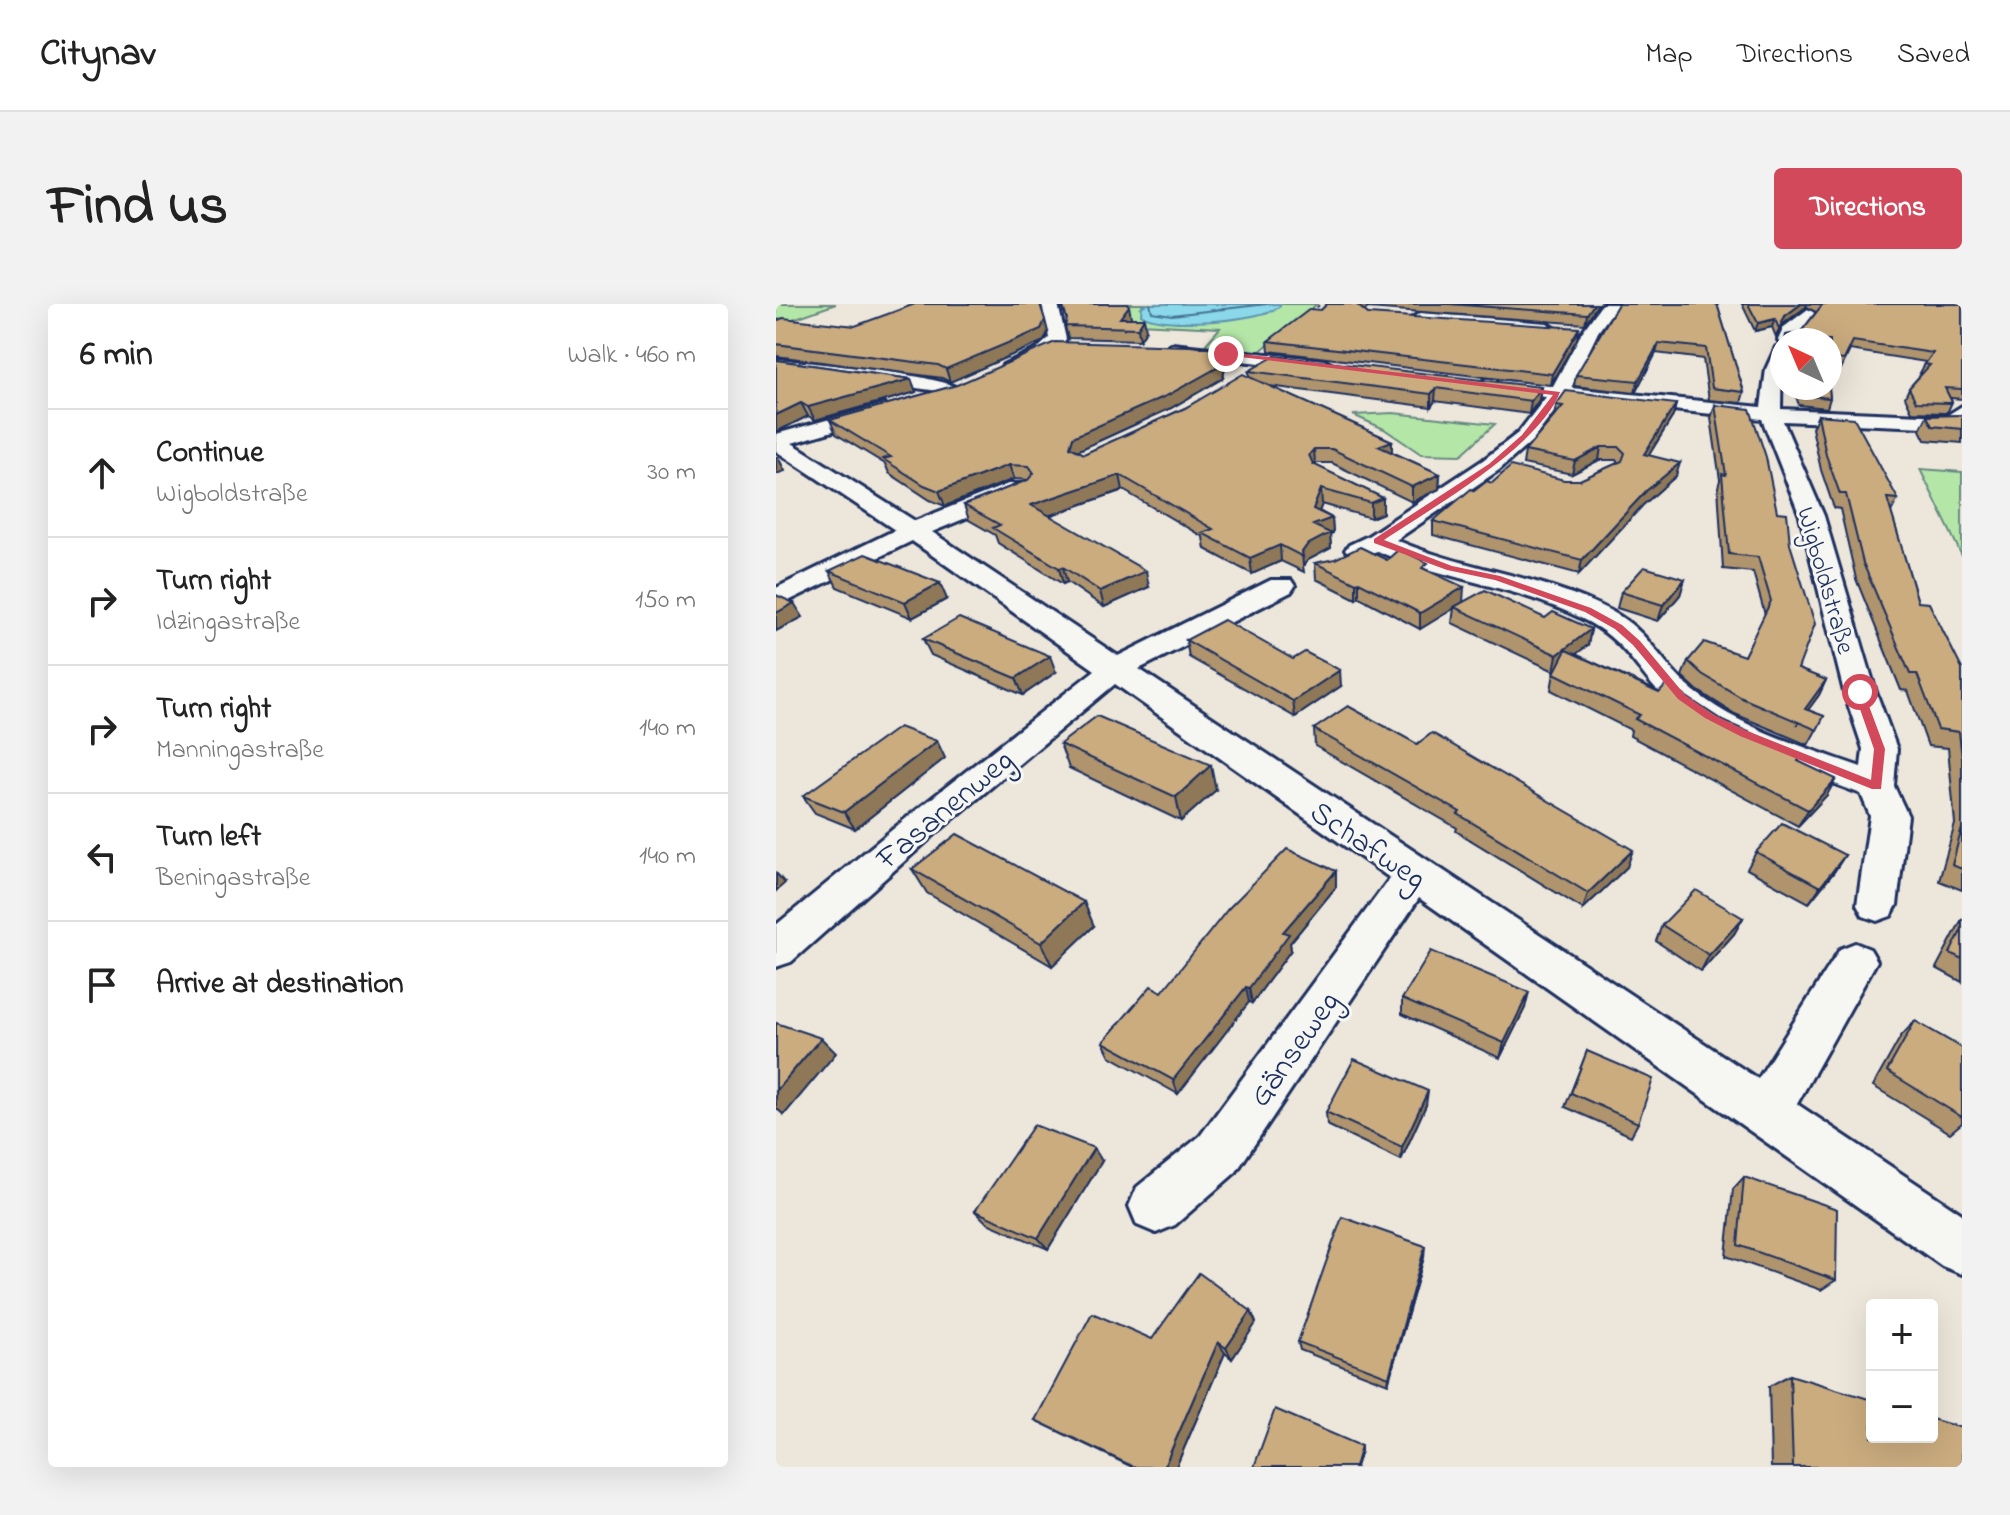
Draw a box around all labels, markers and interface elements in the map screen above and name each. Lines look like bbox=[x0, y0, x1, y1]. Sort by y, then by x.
text: Citynav bbox=[40, 27, 156, 83]
text: Map bbox=[1645, 35, 1693, 76]
text: Directions bbox=[1737, 35, 1853, 76]
text: Saved bbox=[1897, 35, 1970, 76]
text: Find us bbox=[48, 168, 228, 249]
button: Directions bbox=[1774, 168, 1962, 249]
north arrow bbox=[1770, 328, 1842, 400]
text: 6 min bbox=[80, 331, 153, 381]
route end bbox=[1208, 336, 1244, 372]
text: Walk · 460 m bbox=[567, 337, 696, 375]
text: Continue bbox=[156, 432, 264, 476]
icon: ahead bbox=[80, 451, 124, 495]
text: 30 m bbox=[647, 454, 696, 492]
text: Wigboldstraße bbox=[156, 476, 308, 514]
street label: Wigboldstraße bbox=[1785, 503, 1863, 659]
text: Turn right bbox=[156, 560, 271, 604]
icon: right bbox=[80, 579, 124, 623]
text: 150 m bbox=[635, 582, 696, 620]
text: Idzingastraße bbox=[156, 604, 300, 642]
route start bbox=[1842, 674, 1878, 710]
text: Turn right bbox=[156, 688, 271, 732]
icon: right bbox=[80, 707, 124, 751]
text: 140 m bbox=[639, 710, 696, 748]
text: Manningastraße bbox=[156, 732, 324, 770]
street label: Fasanenweg bbox=[866, 739, 1025, 883]
street label: Schafweg bbox=[1299, 791, 1435, 903]
text: Turn left bbox=[156, 816, 261, 860]
icon: left bbox=[80, 835, 124, 879]
text: 140 m bbox=[639, 838, 696, 876]
text: Beningastraße bbox=[156, 860, 311, 898]
icon: arrive bbox=[80, 963, 124, 1007]
text: Arrive at destination bbox=[156, 963, 404, 1007]
street label: Gänseweg bbox=[1239, 982, 1353, 1118]
map controls bbox=[1866, 1299, 1938, 1443]
button: + bbox=[1866, 1299, 1938, 1371]
button: − bbox=[1866, 1371, 1938, 1443]

